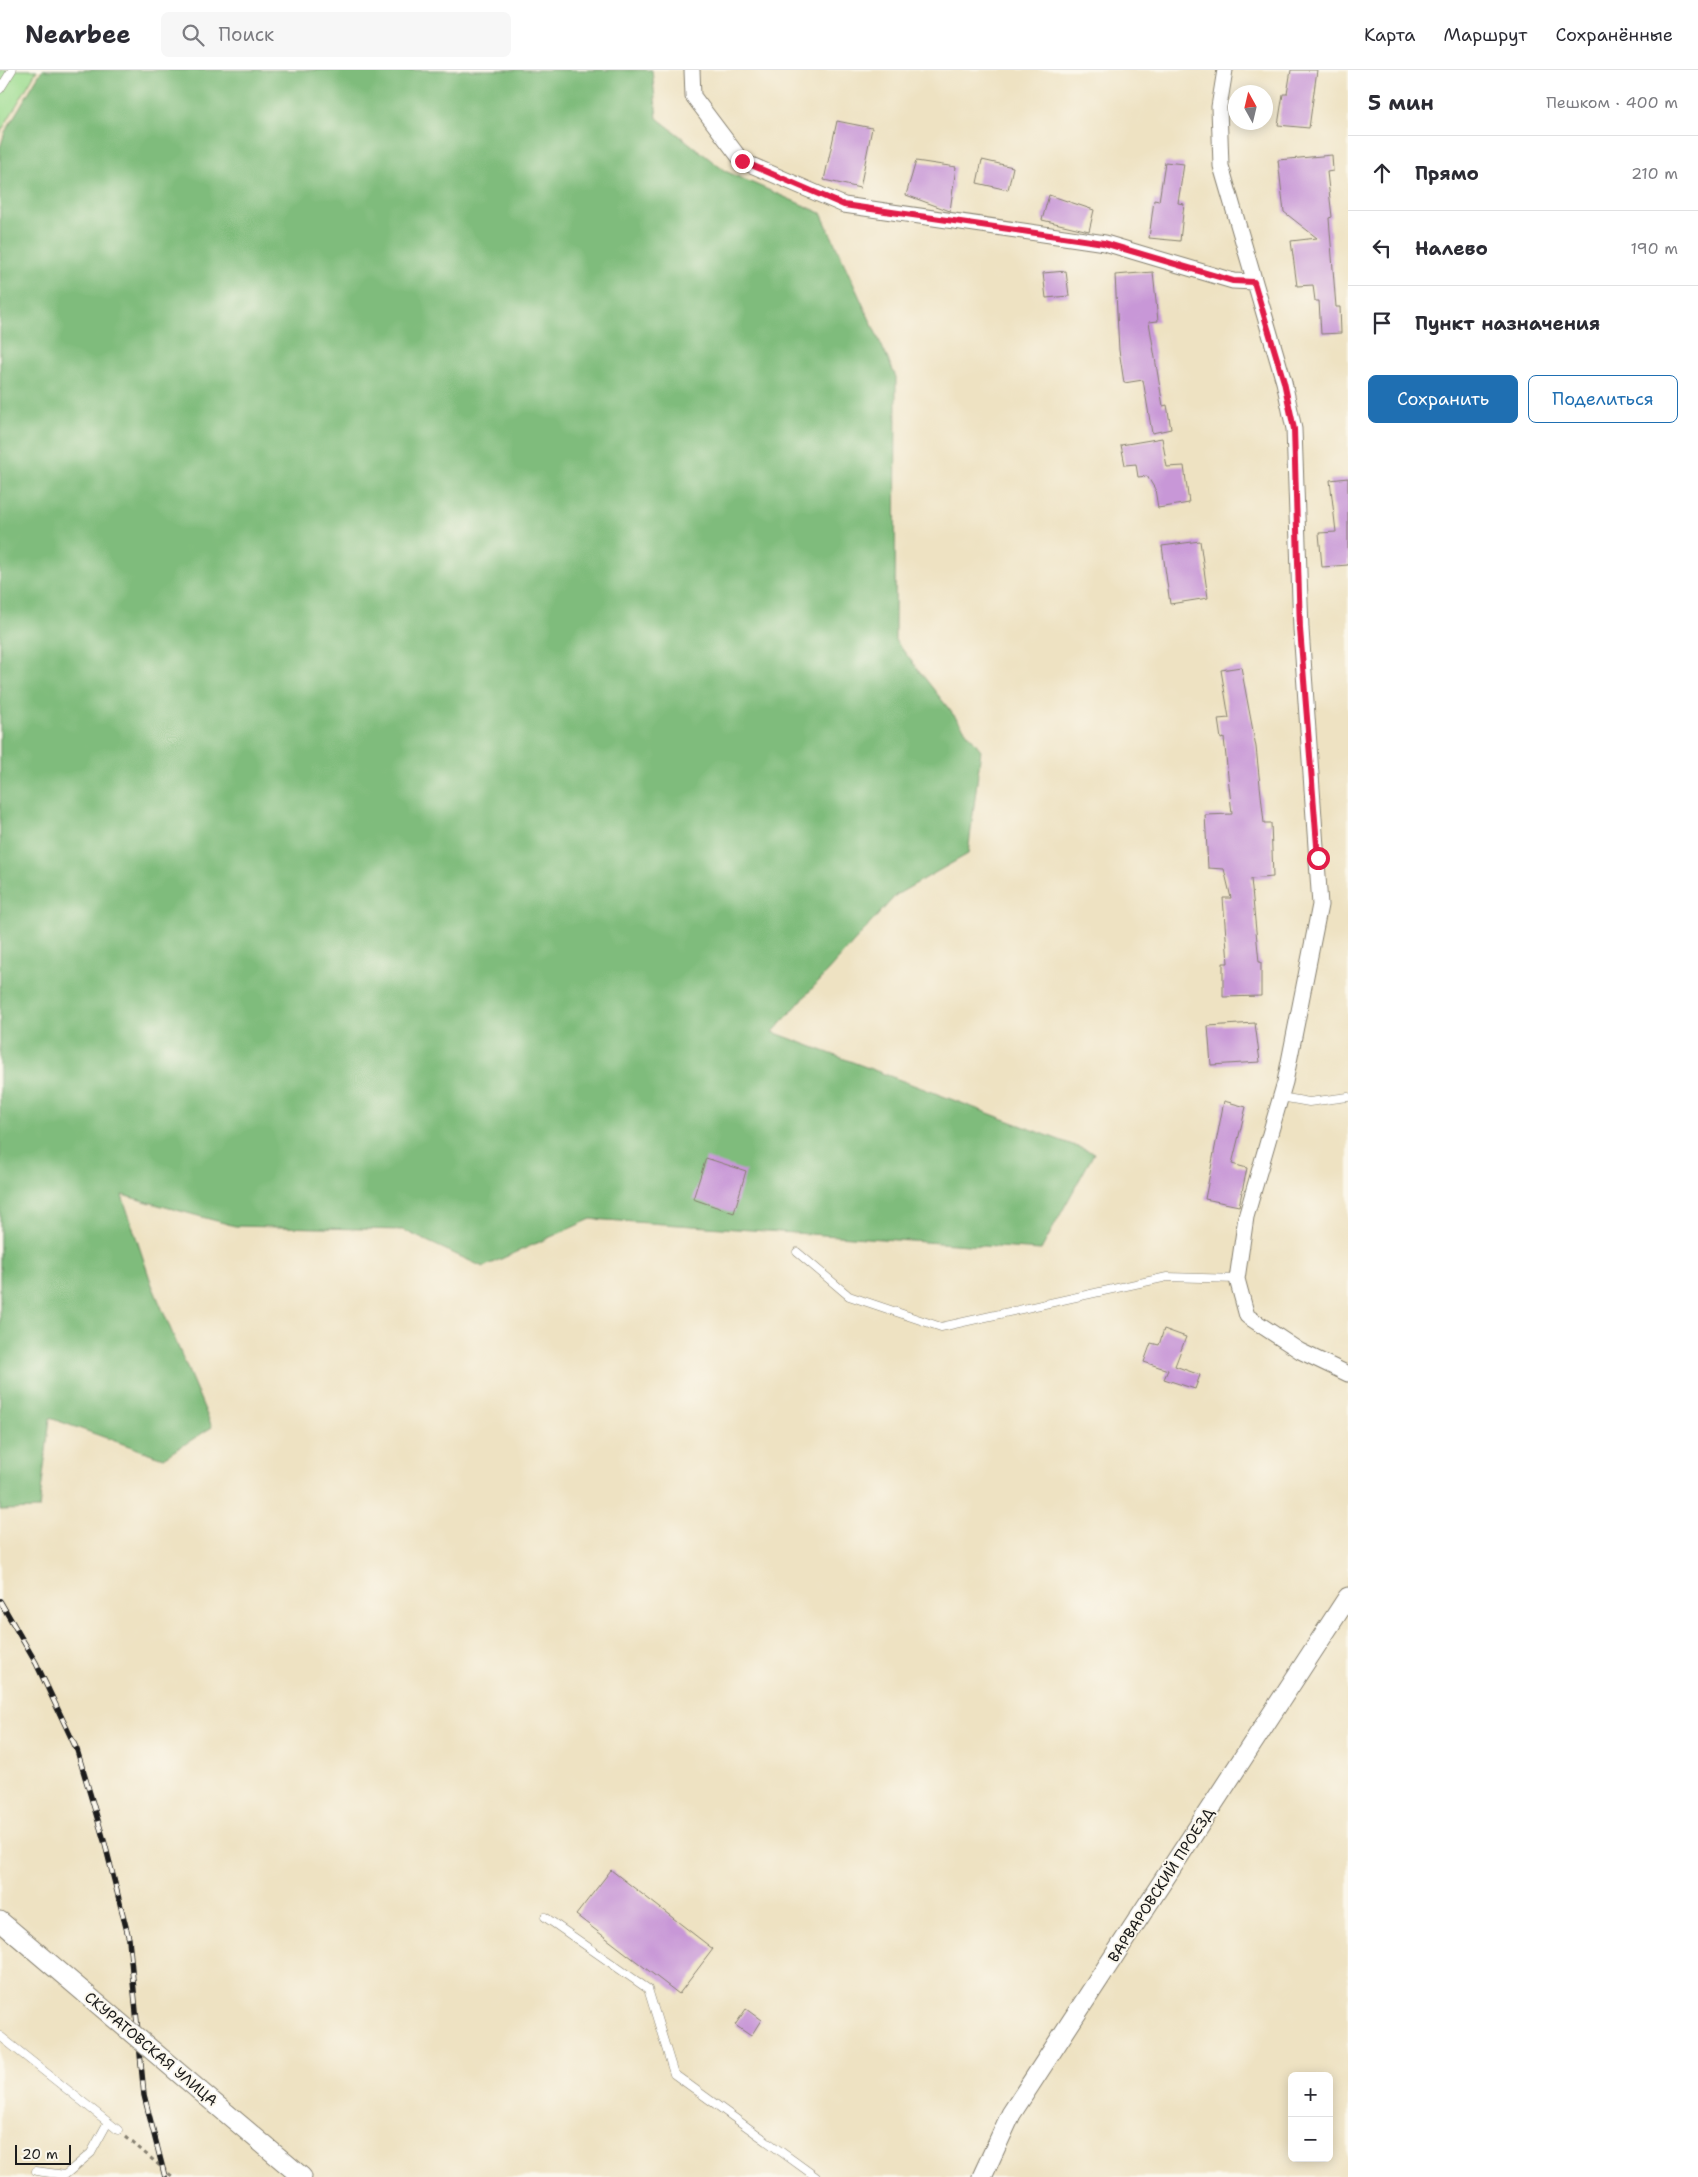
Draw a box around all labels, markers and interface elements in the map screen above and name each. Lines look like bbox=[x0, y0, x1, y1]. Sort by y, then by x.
search box bbox=[161, 12, 511, 57]
text: Nearbee bbox=[25, 19, 131, 51]
icon: search bbox=[179, 21, 207, 49]
text: Поиск bbox=[219, 22, 274, 47]
text: Карта bbox=[1364, 23, 1415, 47]
text: Маршрут bbox=[1443, 23, 1527, 47]
text: Сохранённые bbox=[1555, 23, 1673, 47]
north arrow bbox=[1228, 85, 1273, 130]
text: 5 мин bbox=[1368, 89, 1434, 117]
text: Пешком · 400 m bbox=[1546, 92, 1678, 113]
route end bbox=[731, 150, 754, 173]
icon: ahead bbox=[1368, 159, 1396, 187]
text: Прямо bbox=[1415, 161, 1479, 186]
text: 210 m bbox=[1631, 163, 1678, 184]
icon: left bbox=[1368, 234, 1396, 262]
text: Налево bbox=[1415, 236, 1488, 261]
text: 190 m bbox=[1631, 238, 1678, 259]
icon: arrive bbox=[1368, 309, 1396, 337]
text: Пункт назначения bbox=[1415, 311, 1600, 336]
button: Сохранить bbox=[1368, 375, 1518, 423]
button: Поделиться bbox=[1528, 375, 1678, 423]
route start bbox=[1307, 847, 1330, 870]
street label: ВАРВАРОВСКИЙ ПРОЕЗД bbox=[1103, 1803, 1219, 1966]
street label: СКУРАТОВСКАЯ УЛИЦА bbox=[80, 1987, 222, 2111]
map controls bbox=[1288, 2072, 1333, 2162]
button: + bbox=[1288, 2072, 1333, 2117]
button: − bbox=[1288, 2117, 1333, 2162]
scale bar bbox=[15, 2142, 71, 2165]
text: 20 m bbox=[22, 2145, 58, 2163]

